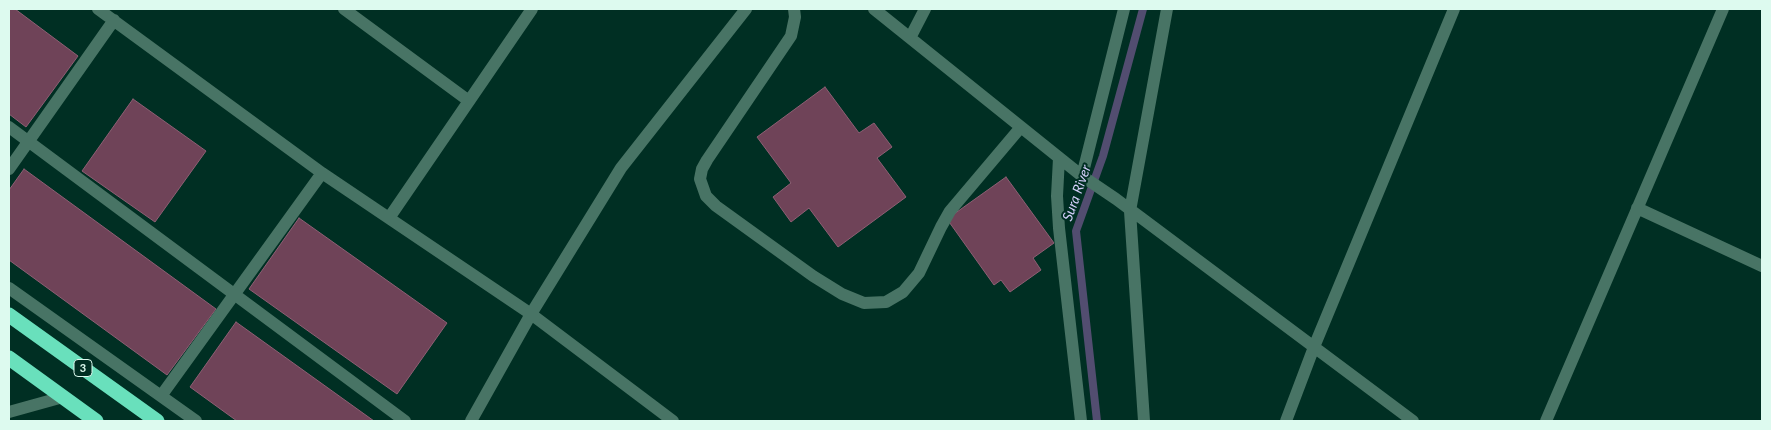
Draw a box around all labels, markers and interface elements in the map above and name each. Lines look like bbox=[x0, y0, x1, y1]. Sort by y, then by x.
water label: Sura River bbox=[1059, 163, 1095, 223]
road number: 3 bbox=[74, 359, 92, 376]

